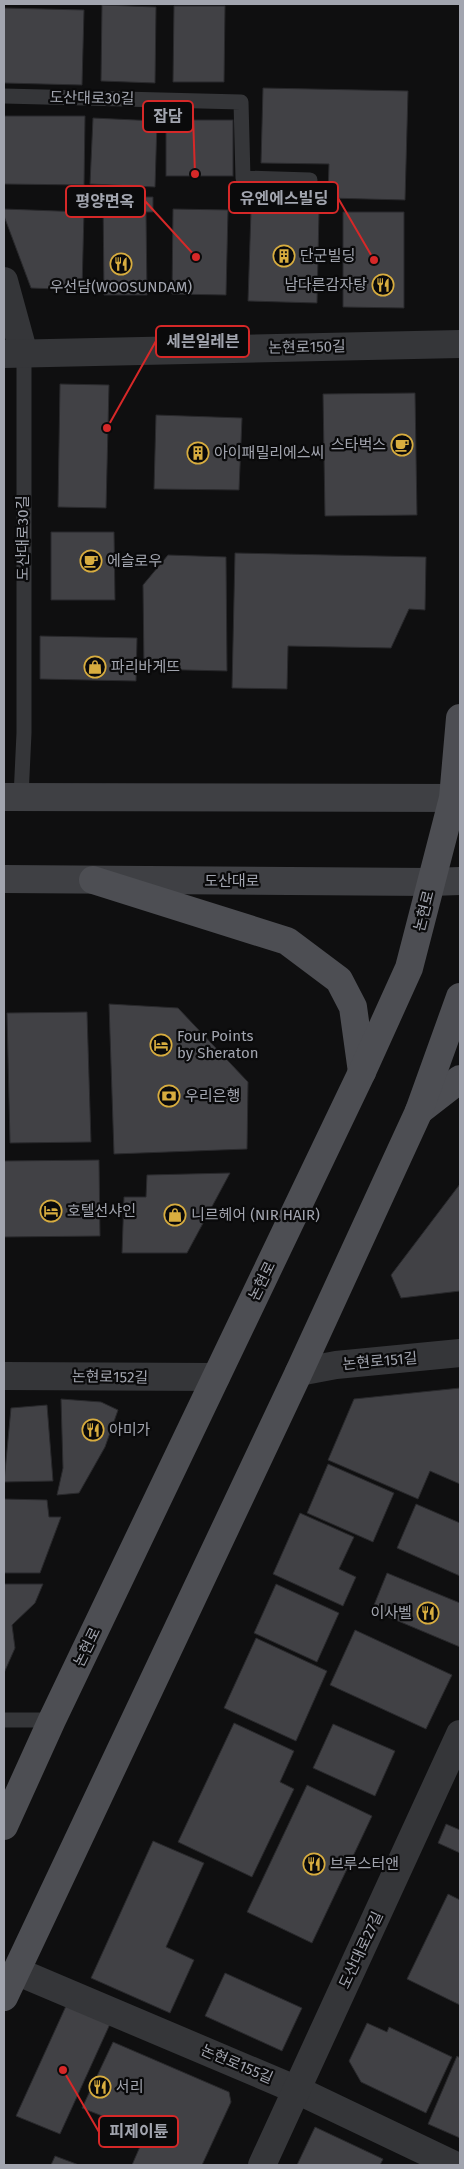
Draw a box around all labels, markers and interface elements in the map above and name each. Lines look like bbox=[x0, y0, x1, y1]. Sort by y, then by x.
street label: 도산대로30길 bbox=[49, 88, 135, 108]
callout: 잡담 bbox=[143, 101, 193, 132]
text: 잡담 bbox=[153, 107, 183, 126]
callout: 유엔에스빌딩 bbox=[229, 182, 338, 213]
callout: 평양면옥 bbox=[66, 186, 145, 217]
text: 유엔에스빌딩 bbox=[240, 189, 328, 208]
text: 평양면옥 bbox=[76, 192, 134, 211]
building icon: 단군빌딩 bbox=[272, 244, 296, 268]
place label: 단군빌딩 bbox=[300, 247, 355, 265]
restaurant icon: 우선담(WOOSUNDAM) bbox=[109, 252, 133, 276]
restaurant icon: 남다른감자탕 bbox=[371, 273, 395, 297]
place label: 남다른감자탕 bbox=[284, 276, 367, 294]
place label: 우선담(WOOSUNDAM) bbox=[50, 278, 192, 296]
callout: 세븐일레븐 bbox=[156, 326, 249, 357]
text: 세븐일레븐 bbox=[166, 332, 240, 351]
street label: 논현로150길 bbox=[268, 337, 346, 357]
cafe icon: 스타벅스 bbox=[390, 433, 414, 457]
place label: 스타벅스 bbox=[331, 436, 386, 454]
building icon: 아이패밀리에스씨 bbox=[186, 441, 210, 465]
place label: 아이패밀리에스씨 bbox=[214, 444, 324, 462]
street label: 도산대로30길 bbox=[14, 496, 32, 580]
cafe icon: 에슬로우 bbox=[79, 549, 103, 573]
place label: 에슬로우 bbox=[107, 552, 162, 570]
shop icon: 파리바게뜨 bbox=[83, 655, 107, 679]
place label: 파리바게뜨 bbox=[111, 658, 180, 676]
street label: 도산대로 bbox=[204, 872, 260, 890]
street label: 논현로 bbox=[410, 889, 438, 933]
place label: Four Points by Sheraton bbox=[177, 1027, 259, 1062]
hotel icon: Four Points by Sheraton bbox=[149, 1033, 173, 1057]
bank icon: 우리은행 bbox=[157, 1084, 181, 1108]
place label: 우리은행 bbox=[185, 1087, 240, 1105]
hotel icon: 호텔선샤인 bbox=[39, 1199, 63, 1223]
place label: 호텔선샤인 bbox=[67, 1202, 136, 1220]
shop icon: 니르헤어 (NIR HAIR) bbox=[163, 1203, 187, 1227]
place label: 니르헤어 (NIR HAIR) bbox=[191, 1206, 320, 1224]
street label: 논현로 bbox=[245, 1258, 279, 1304]
street label: 논현로151길 bbox=[342, 1349, 418, 1373]
street label: 논현로152길 bbox=[72, 1367, 148, 1387]
restaurant icon: 아미가 bbox=[81, 1418, 105, 1442]
place label: 아미가 bbox=[109, 1421, 151, 1439]
restaurant icon: 이사벨 bbox=[416, 1601, 440, 1625]
place label: 이사벨 bbox=[371, 1604, 412, 1622]
street label: 논현로 bbox=[70, 1624, 104, 1670]
restaurant icon: 브루스터앤 bbox=[302, 1852, 326, 1876]
place label: 브루스터앤 bbox=[330, 1855, 399, 1873]
street label: 도산대로27길 bbox=[335, 1909, 387, 1991]
street label: 논현로155길 bbox=[198, 2041, 276, 2087]
restaurant icon: 서리 bbox=[88, 2075, 112, 2099]
place label: 서리 bbox=[116, 2078, 144, 2096]
callout: 피제이튠 bbox=[99, 2116, 178, 2147]
text: 피제이튠 bbox=[110, 2122, 169, 2141]

